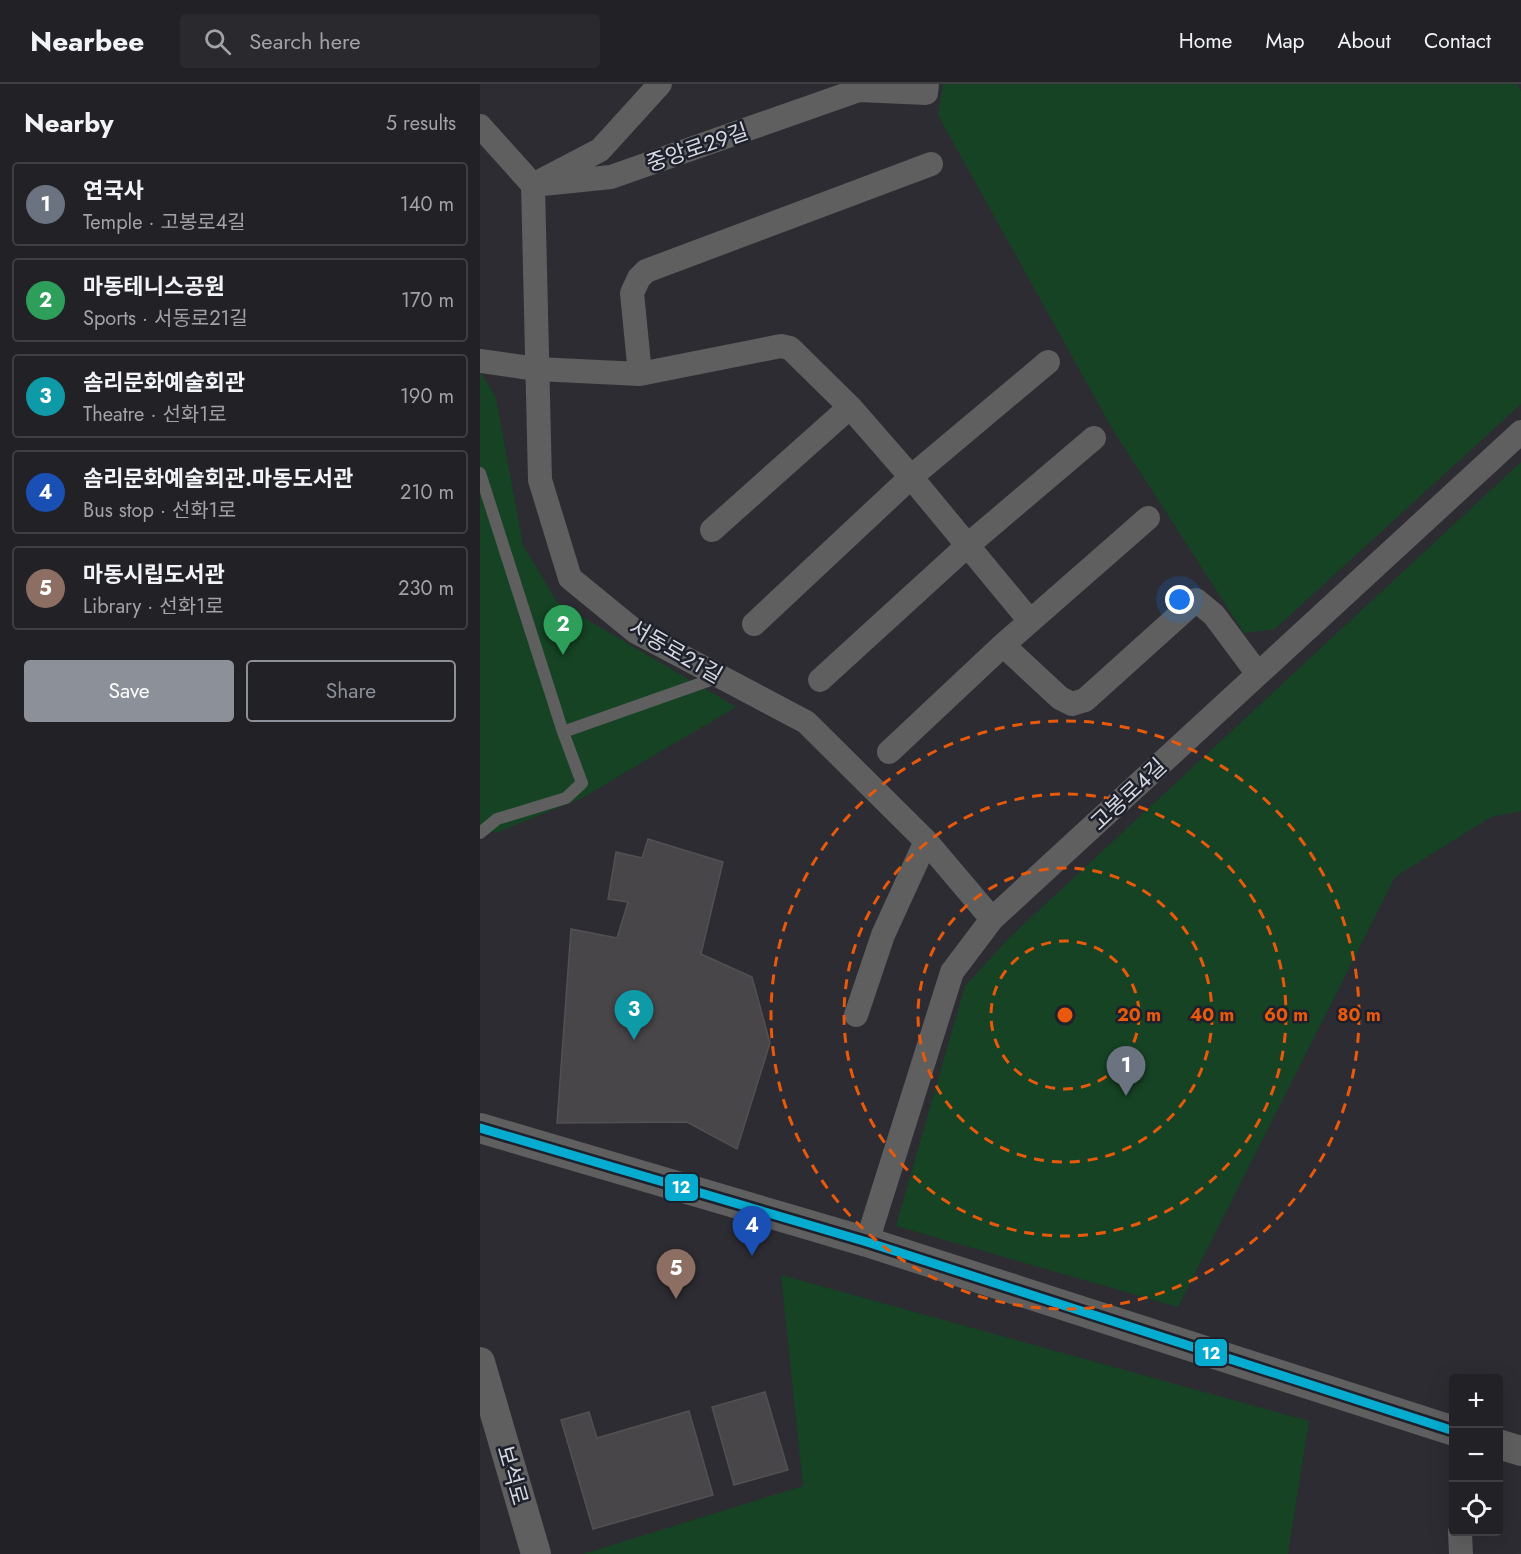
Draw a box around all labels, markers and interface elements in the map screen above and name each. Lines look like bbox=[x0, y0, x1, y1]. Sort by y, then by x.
search box bbox=[180, 14, 600, 68]
text: Nearbee bbox=[30, 21, 144, 62]
icon: search bbox=[201, 25, 234, 58]
text: Search here bbox=[249, 25, 361, 57]
text: Home bbox=[1179, 26, 1232, 56]
text: Map bbox=[1265, 26, 1305, 56]
text: About bbox=[1338, 26, 1391, 56]
text: Contact bbox=[1424, 26, 1491, 56]
text: Nearby bbox=[24, 104, 113, 142]
text: 5 results bbox=[386, 109, 456, 138]
street label: 중앙로29길 bbox=[642, 115, 752, 179]
text: 연국사 bbox=[83, 174, 144, 206]
text: 1 bbox=[40, 190, 51, 219]
text: 140 m bbox=[400, 190, 454, 219]
text: Temple · 고봉로4길 bbox=[83, 208, 246, 237]
text: 마동테니스공원 bbox=[83, 270, 225, 302]
text: 2 bbox=[39, 286, 52, 315]
text: 170 m bbox=[401, 286, 454, 315]
text: Sports · 서동로21길 bbox=[83, 304, 248, 333]
text: 솜리문화예술회관 bbox=[83, 366, 245, 398]
text: 3 bbox=[39, 382, 52, 411]
text: 190 m bbox=[400, 382, 454, 411]
text: Theatre · 선화1로 bbox=[83, 400, 227, 429]
text: 솜리문화예술회관.마동도서관 bbox=[83, 462, 353, 494]
text: 4 bbox=[39, 478, 52, 507]
text: 210 m bbox=[400, 478, 454, 507]
text: Bus stop · 선화1로 bbox=[83, 496, 236, 525]
text: 마동시립도서관 bbox=[83, 558, 225, 590]
text: 5 bbox=[39, 574, 52, 603]
text: 230 m bbox=[398, 574, 454, 603]
your location bbox=[1165, 585, 1194, 614]
text: Library · 선화1로 bbox=[83, 592, 224, 621]
pin: 2 bbox=[544, 606, 583, 655]
street label: 서동로21길 bbox=[623, 611, 729, 691]
button: Save bbox=[24, 660, 234, 722]
button: Share bbox=[246, 660, 456, 722]
street label: 고봉로4길 bbox=[1083, 750, 1173, 838]
pin: 3 bbox=[614, 990, 654, 1040]
text: 20 m bbox=[1117, 1002, 1161, 1028]
text: 40 m bbox=[1190, 1002, 1234, 1028]
text: 60 m bbox=[1264, 1002, 1308, 1028]
text: 80 m bbox=[1337, 1002, 1381, 1028]
centre of rings bbox=[1055, 1005, 1075, 1025]
pin: 1 bbox=[1106, 1046, 1146, 1096]
line badge: 12 bbox=[664, 1173, 699, 1202]
text: 12 bbox=[672, 1176, 690, 1199]
pin: 4 bbox=[732, 1206, 772, 1256]
pin: 5 bbox=[656, 1250, 696, 1299]
line badge: 12 bbox=[1194, 1338, 1228, 1367]
text: 12 bbox=[1202, 1342, 1220, 1365]
map controls bbox=[1449, 1374, 1503, 1536]
button: + bbox=[1449, 1374, 1503, 1428]
button: − bbox=[1449, 1428, 1503, 1482]
street label: 보석로 bbox=[489, 1441, 537, 1509]
button: locate bbox=[1449, 1482, 1503, 1536]

